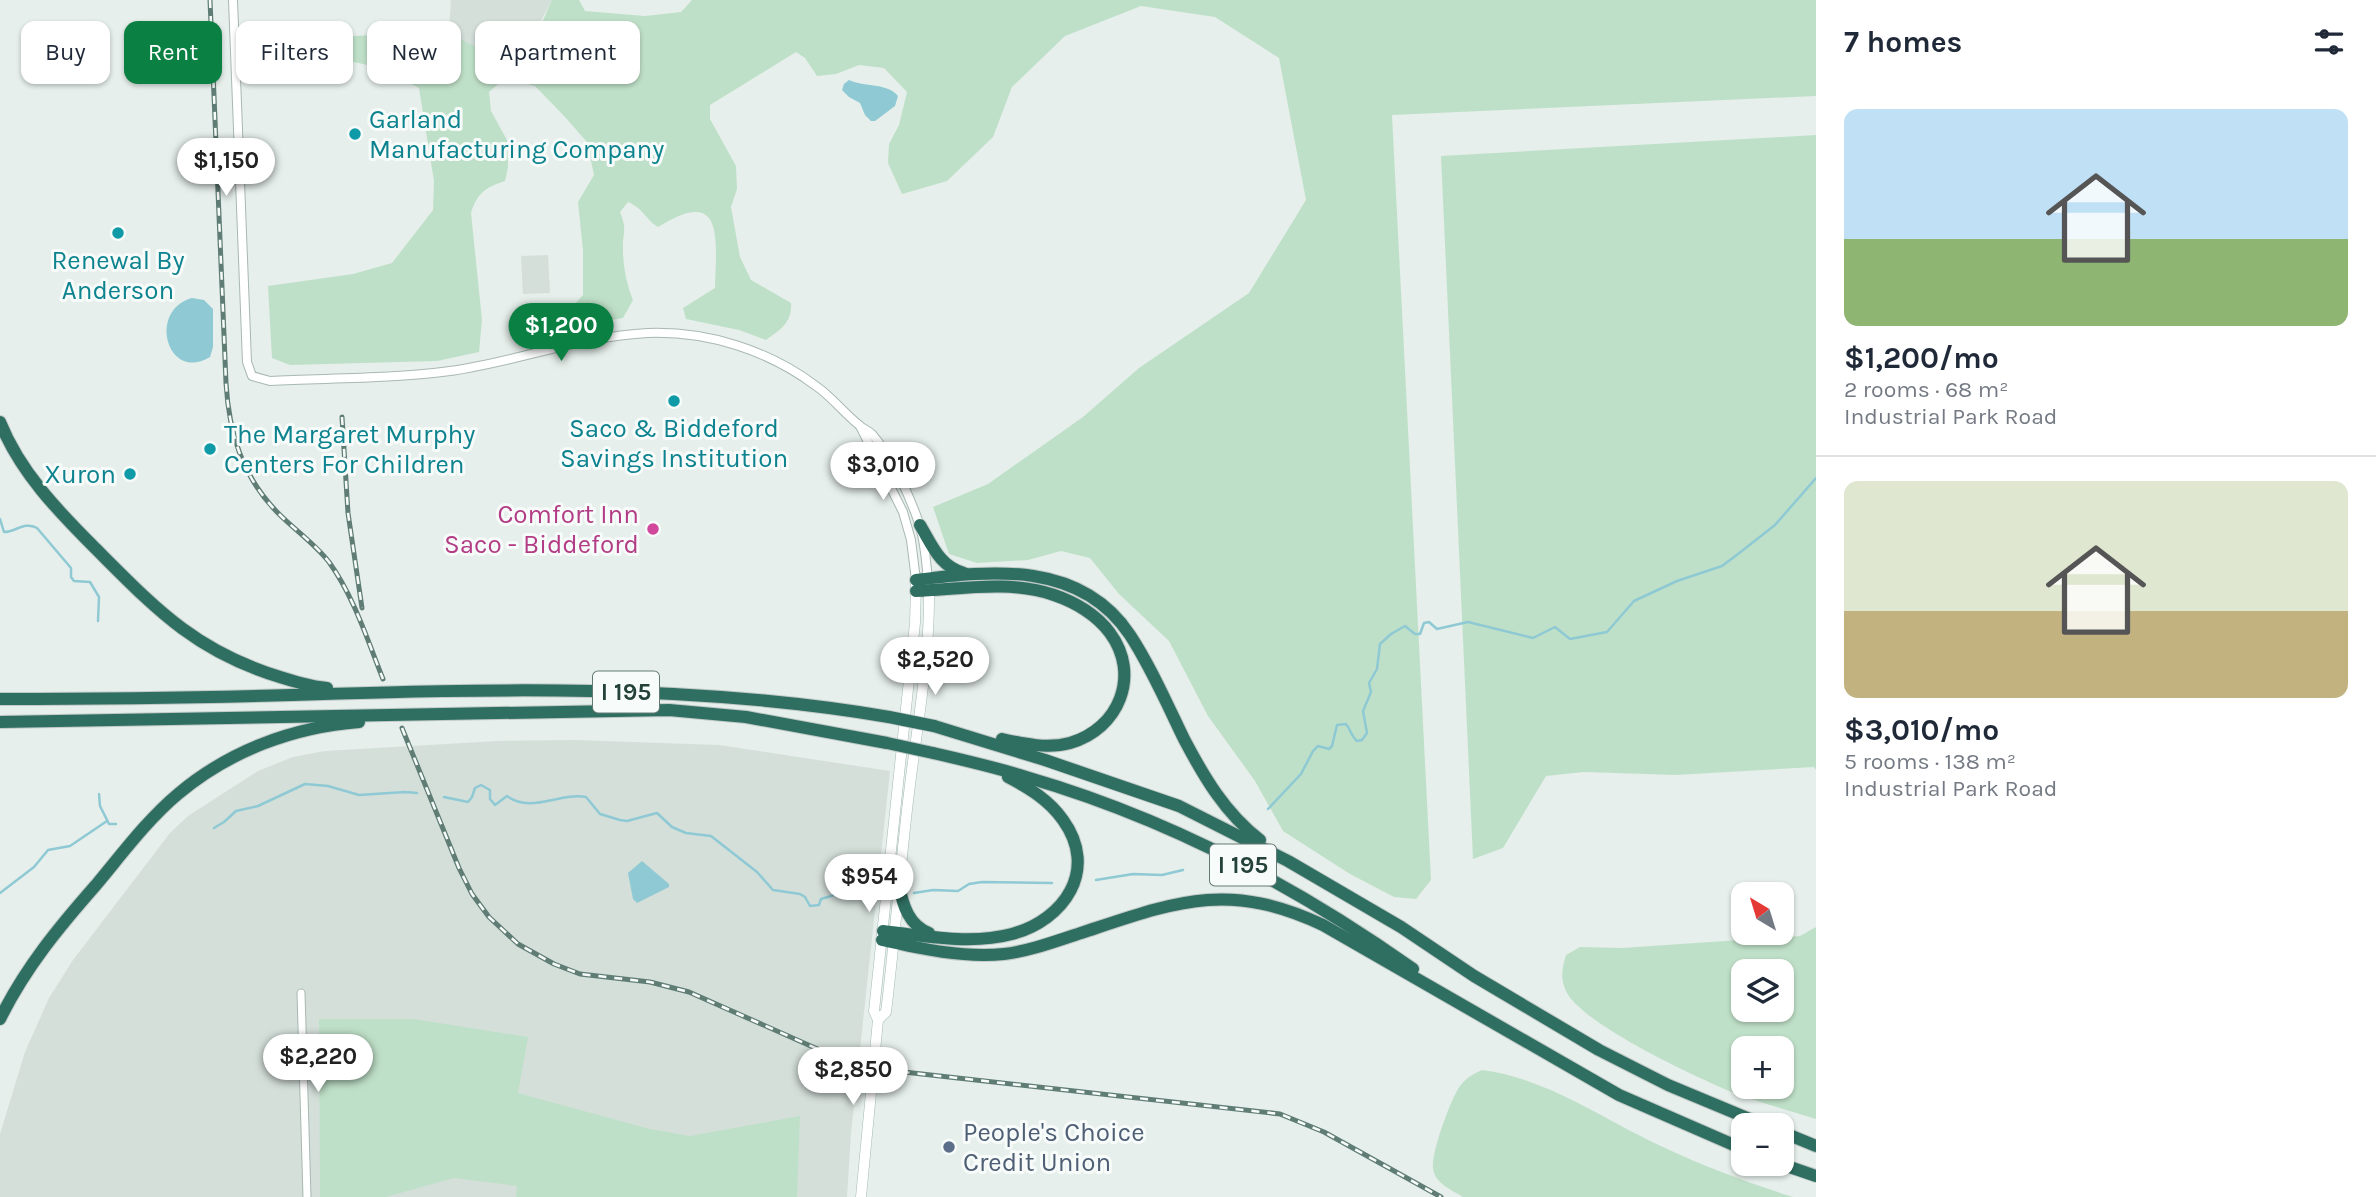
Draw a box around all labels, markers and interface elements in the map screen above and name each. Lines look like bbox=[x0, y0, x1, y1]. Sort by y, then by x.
chip: Buy bbox=[21, 21, 110, 84]
chip: Rent bbox=[124, 21, 222, 84]
chip: Filters bbox=[236, 21, 353, 84]
chip: New bbox=[367, 21, 461, 84]
chip: Apartment bbox=[475, 21, 640, 84]
icon: filters bbox=[2310, 23, 2348, 61]
text: 7 homes bbox=[1844, 24, 1962, 60]
place label: Garland Manufacturing Company bbox=[369, 104, 664, 165]
marker: Garland Manufacturing Company bbox=[347, 126, 363, 142]
pin: $1,150 bbox=[169, 138, 283, 198]
text: $1,150 bbox=[193, 147, 259, 174]
icon: home bbox=[2033, 155, 2159, 281]
marker: Renewal By Anderson bbox=[110, 225, 126, 241]
place label: Renewal By Anderson bbox=[51, 245, 185, 306]
pin: $1,200 bbox=[504, 304, 618, 363]
text: $1,200 bbox=[525, 312, 597, 339]
text: $1,200/mo bbox=[1844, 340, 1999, 376]
text: 2 rooms · 68 m² bbox=[1844, 376, 2008, 403]
marker: Saco & Biddeford Savings Institution bbox=[666, 393, 682, 409]
text: Industrial Park Road bbox=[1844, 403, 2057, 430]
place label: Saco & Biddeford Savings Institution bbox=[560, 413, 788, 474]
place label: The Margaret Murphy Centers For Children bbox=[224, 419, 475, 480]
marker: The Margaret Murphy Centers For Children bbox=[202, 441, 218, 457]
pin: $3,010 bbox=[826, 442, 940, 502]
text: $3,010 bbox=[846, 451, 920, 478]
place label: Xuron bbox=[44, 459, 116, 490]
marker: Xuron bbox=[122, 466, 138, 482]
place label: Comfort Inn Saco - Biddeford bbox=[444, 499, 639, 560]
marker: Comfort Inn Saco - Biddeford bbox=[645, 521, 661, 537]
icon: home bbox=[2033, 527, 2159, 653]
pin: $2,520 bbox=[878, 638, 992, 697]
text: $2,520 bbox=[896, 646, 974, 673]
road number: I 195 bbox=[593, 672, 659, 712]
text: $3,010/mo bbox=[1844, 712, 1999, 748]
text: 5 rooms · 138 m² bbox=[1844, 748, 2016, 775]
text: Industrial Park Road bbox=[1844, 775, 2057, 802]
road number: I 195 bbox=[1210, 844, 1276, 886]
pin: $954 bbox=[828, 855, 910, 914]
text: $954 bbox=[841, 863, 897, 890]
north arrow bbox=[1731, 882, 1794, 945]
map controls bbox=[1731, 882, 1794, 1176]
button: layers bbox=[1731, 959, 1794, 1022]
pin: $2,220 bbox=[261, 1034, 375, 1094]
button: + bbox=[1731, 1036, 1794, 1099]
text: $2,220 bbox=[279, 1043, 357, 1070]
pin: $2,850 bbox=[796, 1048, 910, 1107]
text: $2,850 bbox=[814, 1056, 892, 1083]
button: − bbox=[1731, 1113, 1794, 1176]
place label: People's Choice Credit Union bbox=[963, 1117, 1145, 1178]
marker: People's Choice Credit Union bbox=[941, 1139, 957, 1155]

